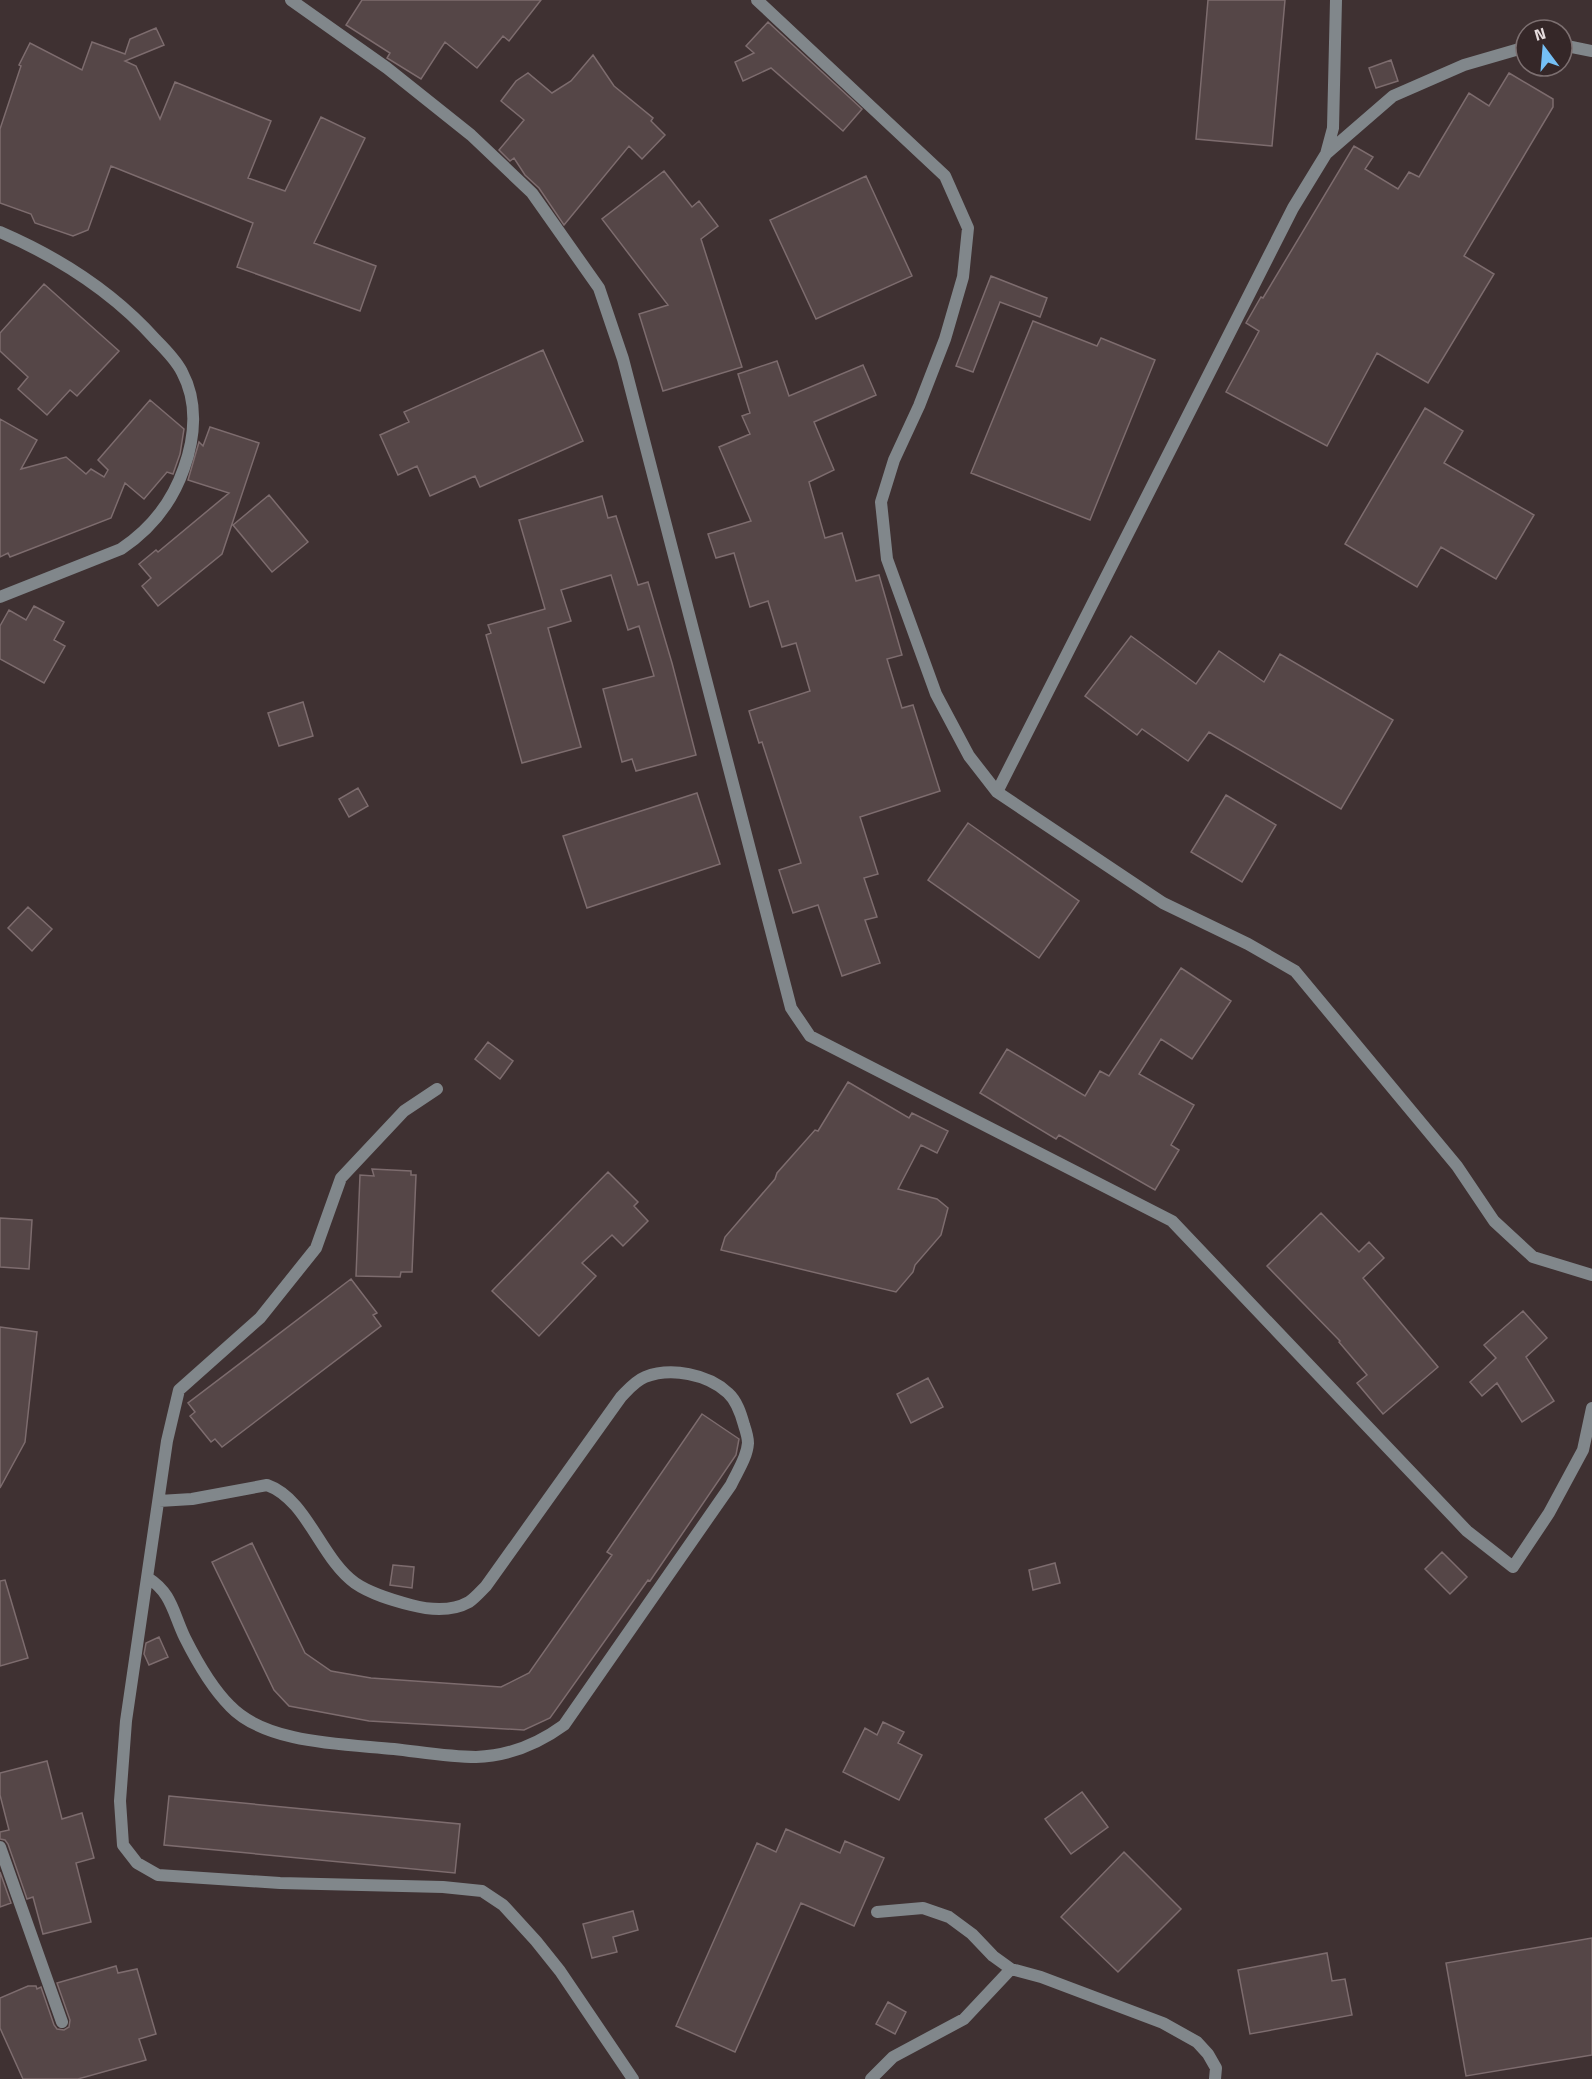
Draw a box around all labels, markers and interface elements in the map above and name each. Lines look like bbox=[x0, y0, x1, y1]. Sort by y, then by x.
north arrow bbox=[1514, 18, 1574, 78]
text: N bbox=[1531, 21, 1549, 47]

